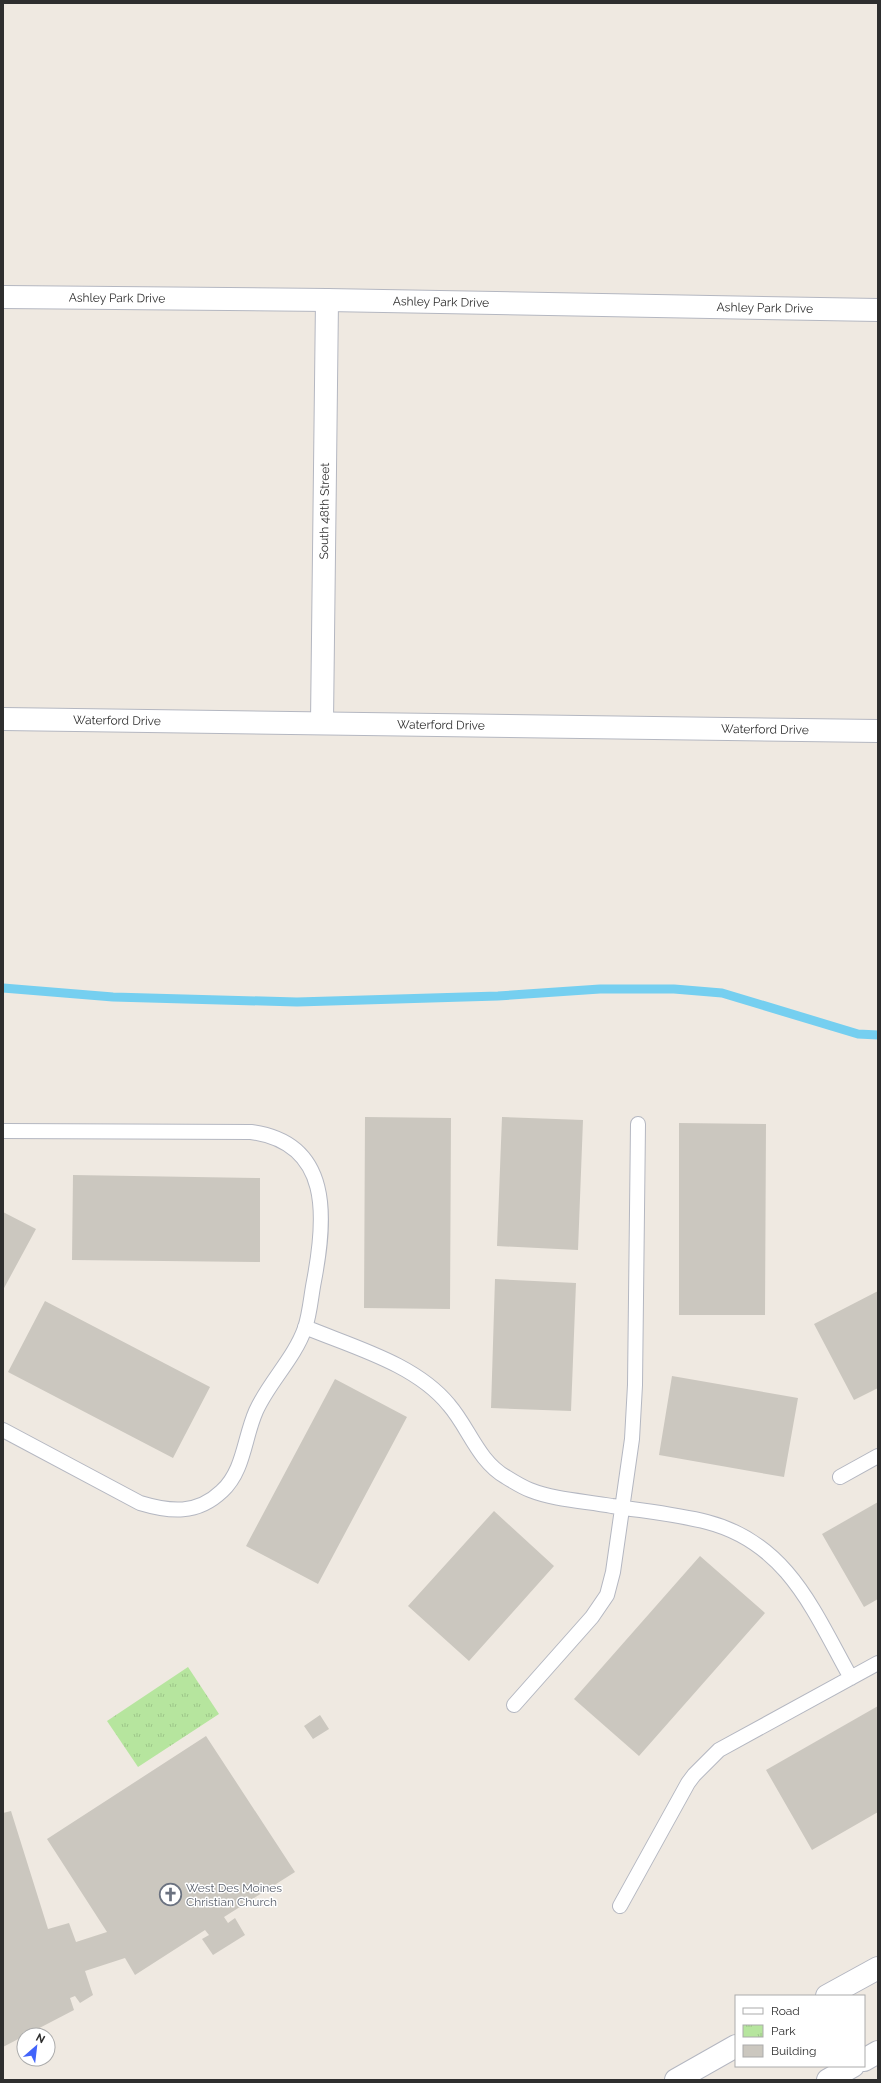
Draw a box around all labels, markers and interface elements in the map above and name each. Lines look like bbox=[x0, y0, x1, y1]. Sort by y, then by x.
street label: Ashley Park Drive bbox=[69, 291, 165, 306]
street label: Ashley Park Drive bbox=[393, 294, 489, 310]
street label: Ashley Park Drive bbox=[717, 300, 813, 316]
street label: South 48th Street bbox=[317, 463, 332, 559]
street label: Waterford Drive bbox=[73, 713, 161, 728]
street label: Waterford Drive bbox=[397, 717, 485, 733]
street label: Waterford Drive bbox=[721, 722, 809, 737]
place label: West Des Moines Christian Church bbox=[186, 1881, 282, 1909]
church icon: West Des Moines Christian Church bbox=[158, 1882, 184, 1908]
legend bbox=[735, 1995, 865, 2067]
text: Road bbox=[771, 2004, 800, 2018]
text: Park bbox=[771, 2024, 796, 2038]
north arrow bbox=[16, 2027, 56, 2067]
text: N bbox=[34, 2031, 47, 2046]
text: Building bbox=[771, 2044, 817, 2058]

